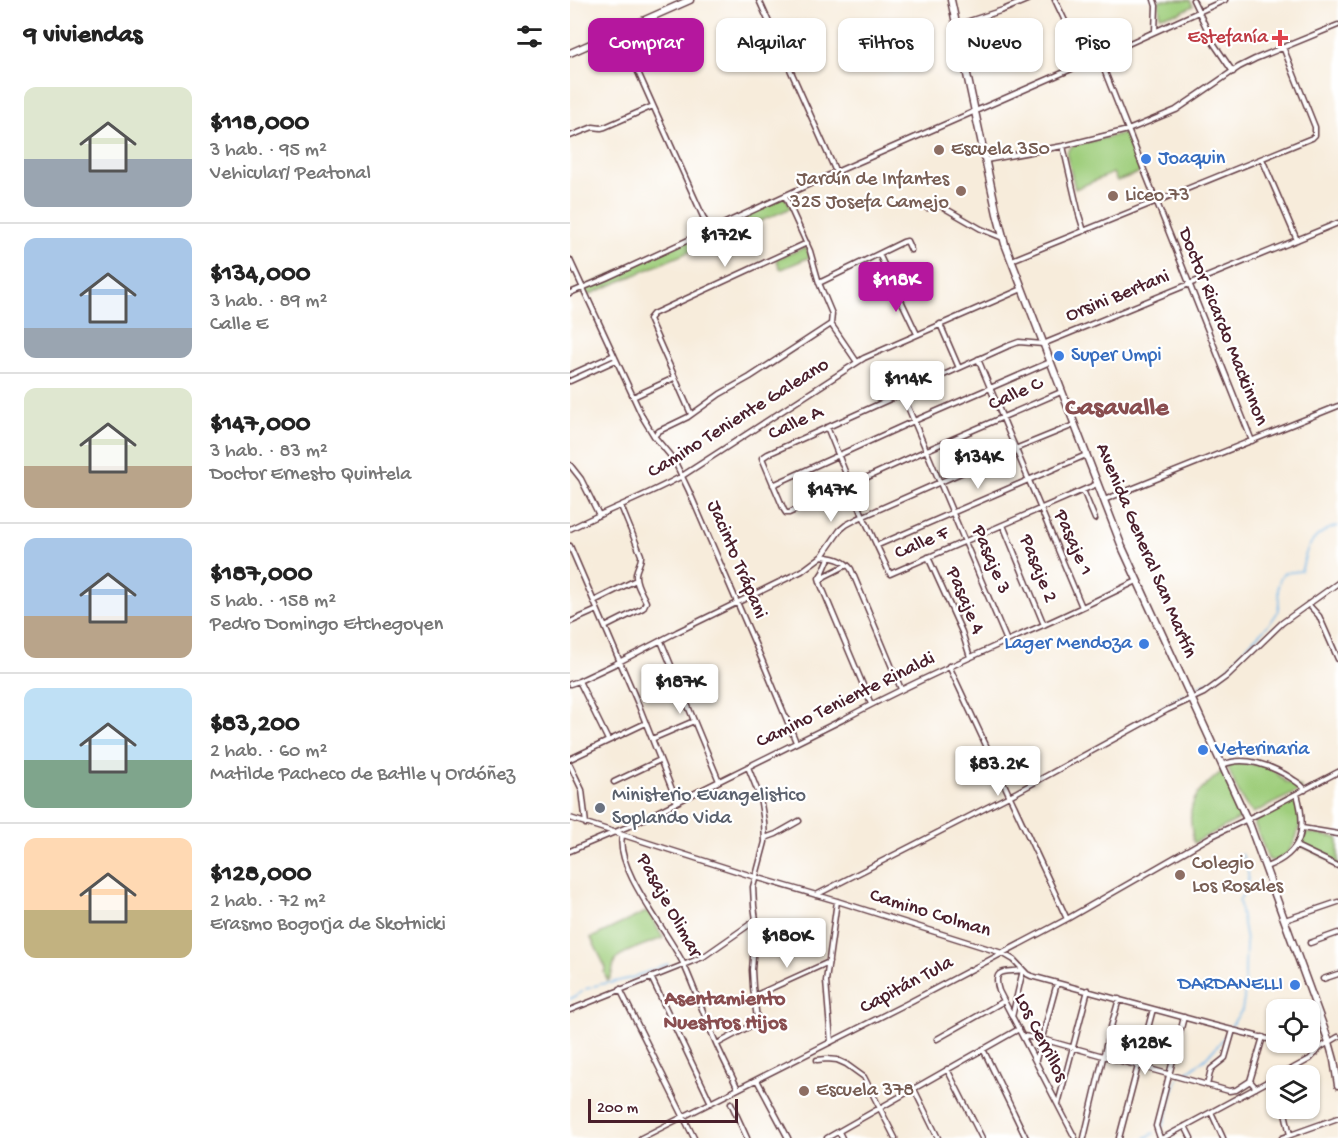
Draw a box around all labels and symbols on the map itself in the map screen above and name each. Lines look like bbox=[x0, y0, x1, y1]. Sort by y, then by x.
place label: Estefanía bbox=[1188, 27, 1269, 50]
marker: Estefanía bbox=[1273, 31, 1287, 45]
place label: Escuela 350 bbox=[951, 139, 1050, 162]
marker: Escuela 350 bbox=[932, 143, 946, 157]
place label: Joaquin bbox=[1158, 148, 1226, 171]
marker: Joaquin bbox=[1139, 152, 1153, 166]
place label: Jardín de Infantes 325 Josefa Camejo bbox=[789, 169, 950, 215]
marker: Jardín de Infantes 325 Josefa Camejo bbox=[954, 184, 968, 198]
place label: Liceo 73 bbox=[1125, 185, 1190, 208]
marker: Liceo 73 bbox=[1106, 189, 1120, 203]
pin: $172K bbox=[683, 217, 767, 268]
street label: Doctor Ricardo Mackinnon bbox=[1171, 223, 1272, 430]
pin: $118K bbox=[854, 262, 938, 313]
street label: Orsini Bertani bbox=[1063, 266, 1173, 328]
place label: Super Umpi bbox=[1071, 345, 1162, 368]
marker: Super Umpi bbox=[1052, 349, 1066, 363]
street label: Camino Teniente Galeano bbox=[644, 354, 834, 484]
pin: $114K bbox=[865, 361, 949, 412]
street label: Calle C bbox=[985, 373, 1048, 417]
district label: Casavalle bbox=[1065, 394, 1170, 425]
street label: Calle A bbox=[765, 401, 828, 447]
pin: $134K bbox=[936, 439, 1020, 490]
street label: Avenida General San Martín bbox=[1089, 440, 1201, 662]
pin: $147K bbox=[789, 472, 873, 523]
street label: Jacinto Trápani bbox=[701, 497, 771, 623]
street label: Pasaje 1 bbox=[1047, 506, 1097, 579]
street label: Calle F bbox=[892, 522, 954, 566]
street label: Pasaje 3 bbox=[965, 522, 1015, 598]
street label: Pasaje 2 bbox=[1013, 531, 1061, 607]
street label: Pasaje 4 bbox=[939, 563, 989, 639]
place label: Lager Mendoza bbox=[1004, 633, 1133, 656]
marker: Lager Mendoza bbox=[1137, 637, 1151, 651]
street label: Camino Teniente Rinaldi bbox=[753, 648, 939, 754]
pin: $187K bbox=[638, 664, 722, 715]
place label: Veterinaria bbox=[1214, 739, 1310, 762]
marker: Veterinaria bbox=[1196, 743, 1210, 757]
pin: $83.2K bbox=[949, 746, 1047, 797]
place label: Ministerio Evangelistico Soplando Vida bbox=[612, 785, 806, 831]
marker: Ministerio Evangelistico Soplando Vida bbox=[593, 801, 607, 815]
street label: Pasaje Olimar bbox=[630, 849, 707, 963]
place label: Colegio Los Rosales bbox=[1192, 853, 1284, 899]
marker: Colegio Los Rosales bbox=[1173, 868, 1187, 882]
street label: Camino Colman bbox=[867, 885, 994, 943]
pin: $180K bbox=[745, 918, 829, 969]
street label: Capitán Tula bbox=[856, 951, 958, 1020]
place label: DARDANELLI bbox=[1176, 974, 1283, 997]
marker: DARDANELLI bbox=[1288, 978, 1302, 992]
district label: Asentamiento Nuestros Hijos bbox=[663, 988, 788, 1037]
street label: Los Cerrillos bbox=[1008, 990, 1072, 1087]
pin: $128K bbox=[1103, 1025, 1187, 1076]
place label: Escuela 378 bbox=[816, 1080, 914, 1103]
marker: Escuela 378 bbox=[797, 1084, 811, 1098]
scale bar bbox=[588, 1096, 738, 1124]

